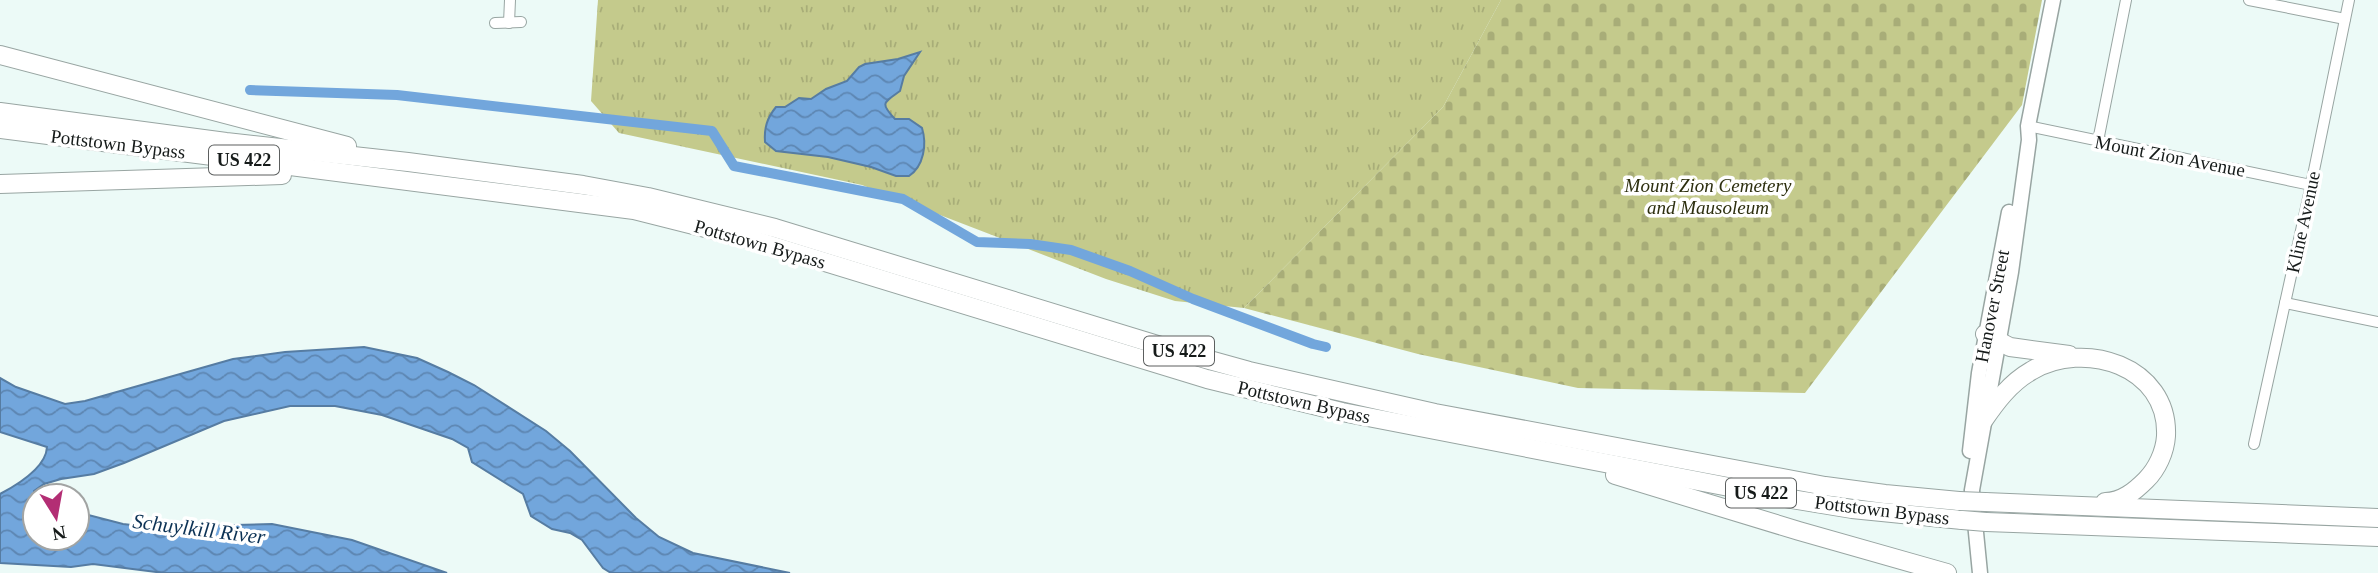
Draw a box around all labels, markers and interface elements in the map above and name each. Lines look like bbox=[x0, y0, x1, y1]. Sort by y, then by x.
street label: Pottstown Bypass bbox=[49, 125, 187, 163]
street label: Mount Zion Avenue bbox=[2093, 131, 2247, 181]
road number: US 422 bbox=[209, 146, 279, 174]
street label: Kline Avenue bbox=[2282, 169, 2324, 275]
park label: Mount Zion Cemetery and Mausoleum bbox=[1624, 175, 1792, 218]
street label: Pottstown Bypass bbox=[692, 215, 828, 273]
street label: Hanover Street bbox=[1971, 247, 2013, 364]
road number: US 422 bbox=[1144, 337, 1214, 366]
street label: Pottstown Bypass bbox=[1236, 377, 1372, 427]
road number: US 422 bbox=[1726, 478, 1796, 508]
north arrow bbox=[21, 482, 91, 552]
street label: Pottstown Bypass bbox=[1813, 491, 1951, 529]
water label: Schuylkill River bbox=[131, 509, 268, 549]
text: N bbox=[50, 522, 68, 545]

